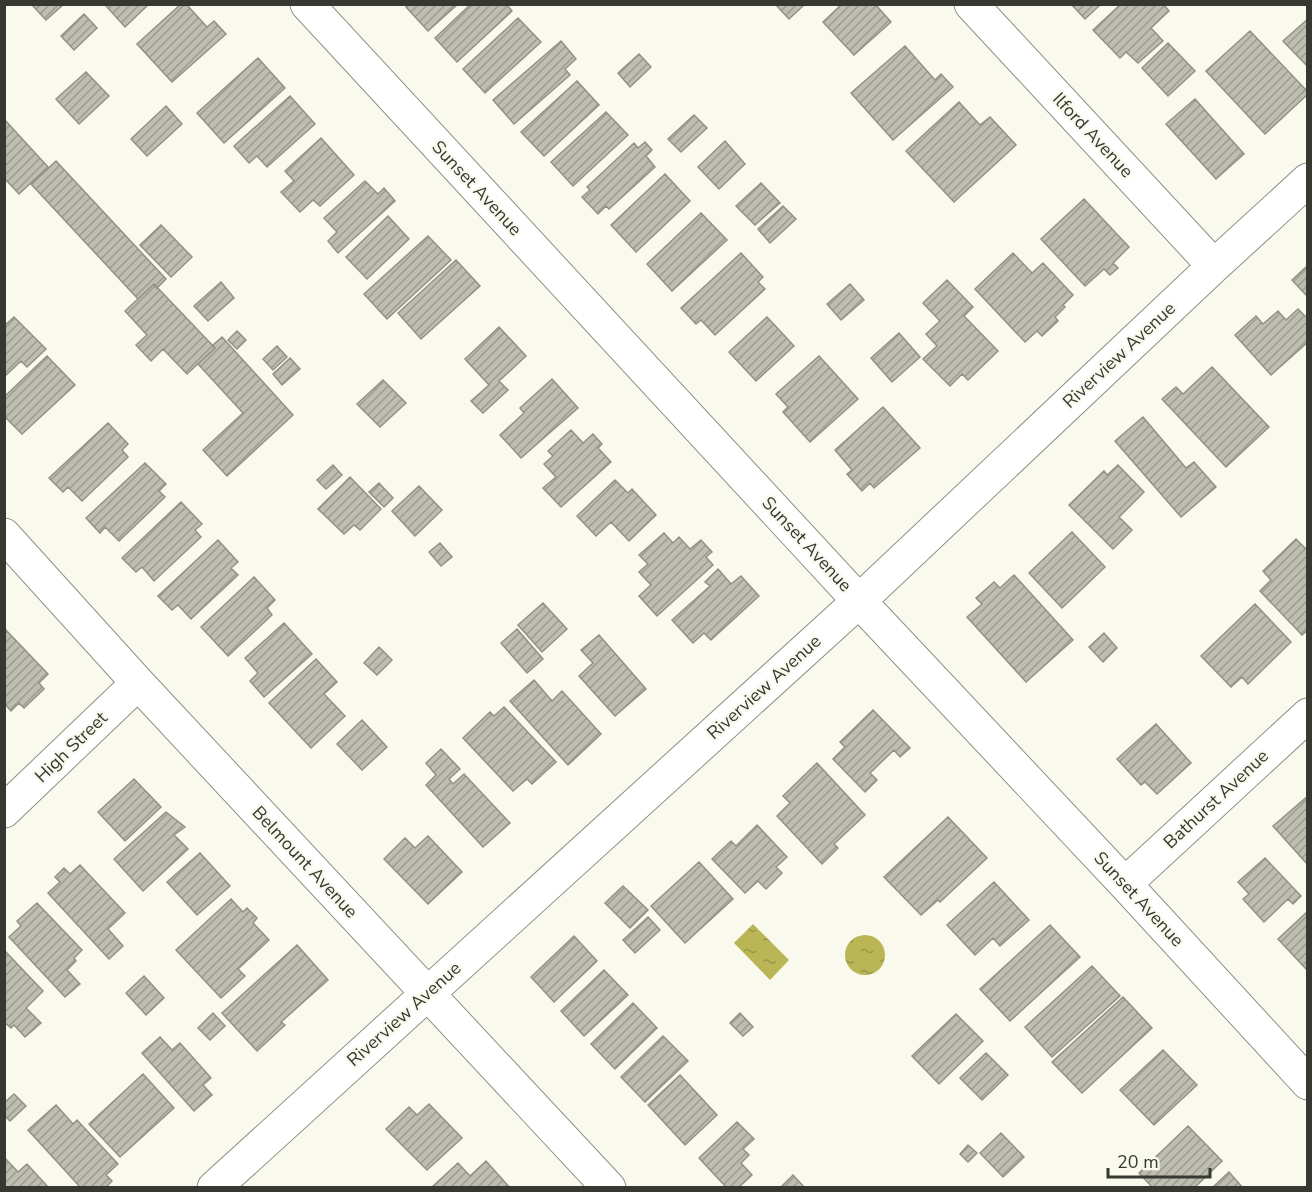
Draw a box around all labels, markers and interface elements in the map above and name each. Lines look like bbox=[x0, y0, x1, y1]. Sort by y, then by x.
street label: Ilford Avenue bbox=[1047, 87, 1139, 183]
street label: Sunset Avenue bbox=[427, 135, 527, 241]
street label: Riverview Avenue bbox=[1057, 296, 1181, 414]
street label: Sunset Avenue bbox=[757, 491, 857, 597]
street label: Riverview Avenue bbox=[702, 629, 826, 745]
street label: High Street bbox=[29, 706, 113, 788]
street label: Bathurst Avenue bbox=[1158, 744, 1274, 854]
street label: Belmount Avenue bbox=[247, 801, 363, 923]
street label: Sunset Avenue bbox=[1089, 846, 1189, 952]
street label: Riverview Avenue bbox=[342, 956, 466, 1072]
scale bar bbox=[1108, 1141, 1210, 1179]
text: 20 m bbox=[1117, 1150, 1159, 1174]

